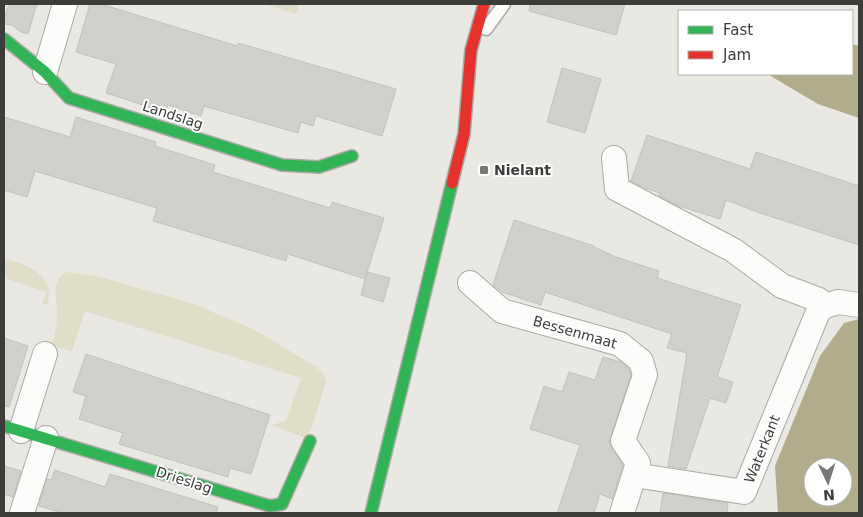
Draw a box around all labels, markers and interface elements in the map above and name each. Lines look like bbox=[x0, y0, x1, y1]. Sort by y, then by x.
legend bbox=[678, 10, 853, 75]
text: Fast bbox=[723, 21, 753, 39]
text: Jam bbox=[722, 46, 751, 64]
street label: Landslag bbox=[141, 98, 205, 132]
place label: Nielant bbox=[494, 162, 551, 178]
marker: Nielant bbox=[478, 164, 490, 176]
street label: Bessenmaat bbox=[531, 312, 619, 352]
street label: Waterkant bbox=[741, 412, 783, 485]
north arrow bbox=[803, 457, 853, 507]
street label: Drieslag bbox=[154, 463, 214, 497]
text: N bbox=[823, 487, 835, 503]

